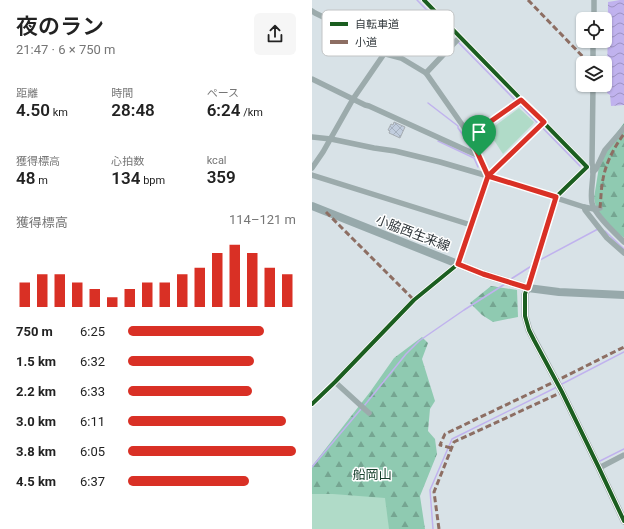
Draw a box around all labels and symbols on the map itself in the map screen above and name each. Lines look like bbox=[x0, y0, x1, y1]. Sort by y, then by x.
legend bbox=[322, 10, 454, 56]
text: 自転車道 bbox=[355, 18, 399, 31]
text: 小道 bbox=[355, 36, 377, 49]
pin bbox=[462, 115, 496, 156]
street label: 小脇西生来線 bbox=[374, 212, 452, 254]
park label: 船岡山 bbox=[352, 467, 392, 482]

